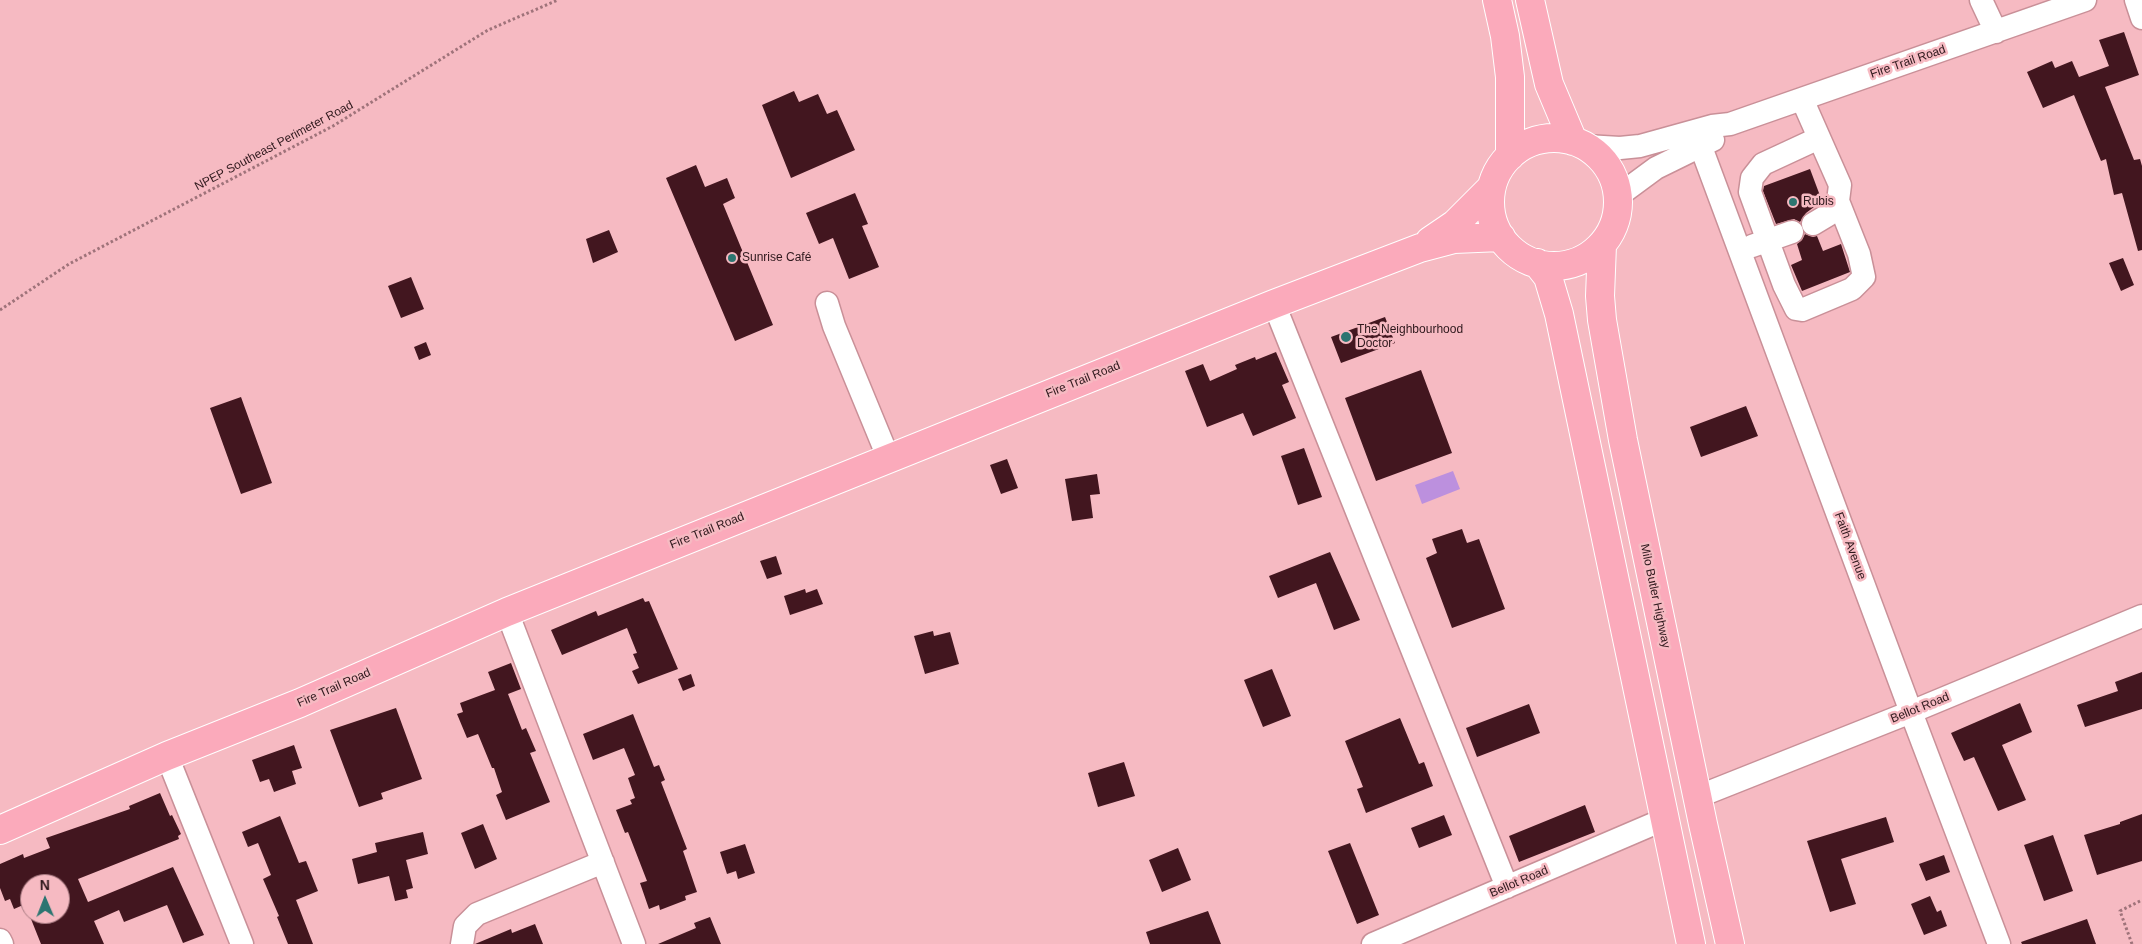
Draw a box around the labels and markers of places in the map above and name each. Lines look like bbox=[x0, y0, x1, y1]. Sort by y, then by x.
place label: Rubis bbox=[1803, 195, 1834, 209]
marker: Rubis bbox=[1787, 196, 1799, 208]
place label: Sunrise Café bbox=[742, 251, 811, 265]
marker: Sunrise Café bbox=[726, 252, 738, 264]
place label: The Neighbourhood Doctor bbox=[1357, 323, 1463, 351]
marker: The Neighbourhood Doctor bbox=[1339, 330, 1353, 344]

